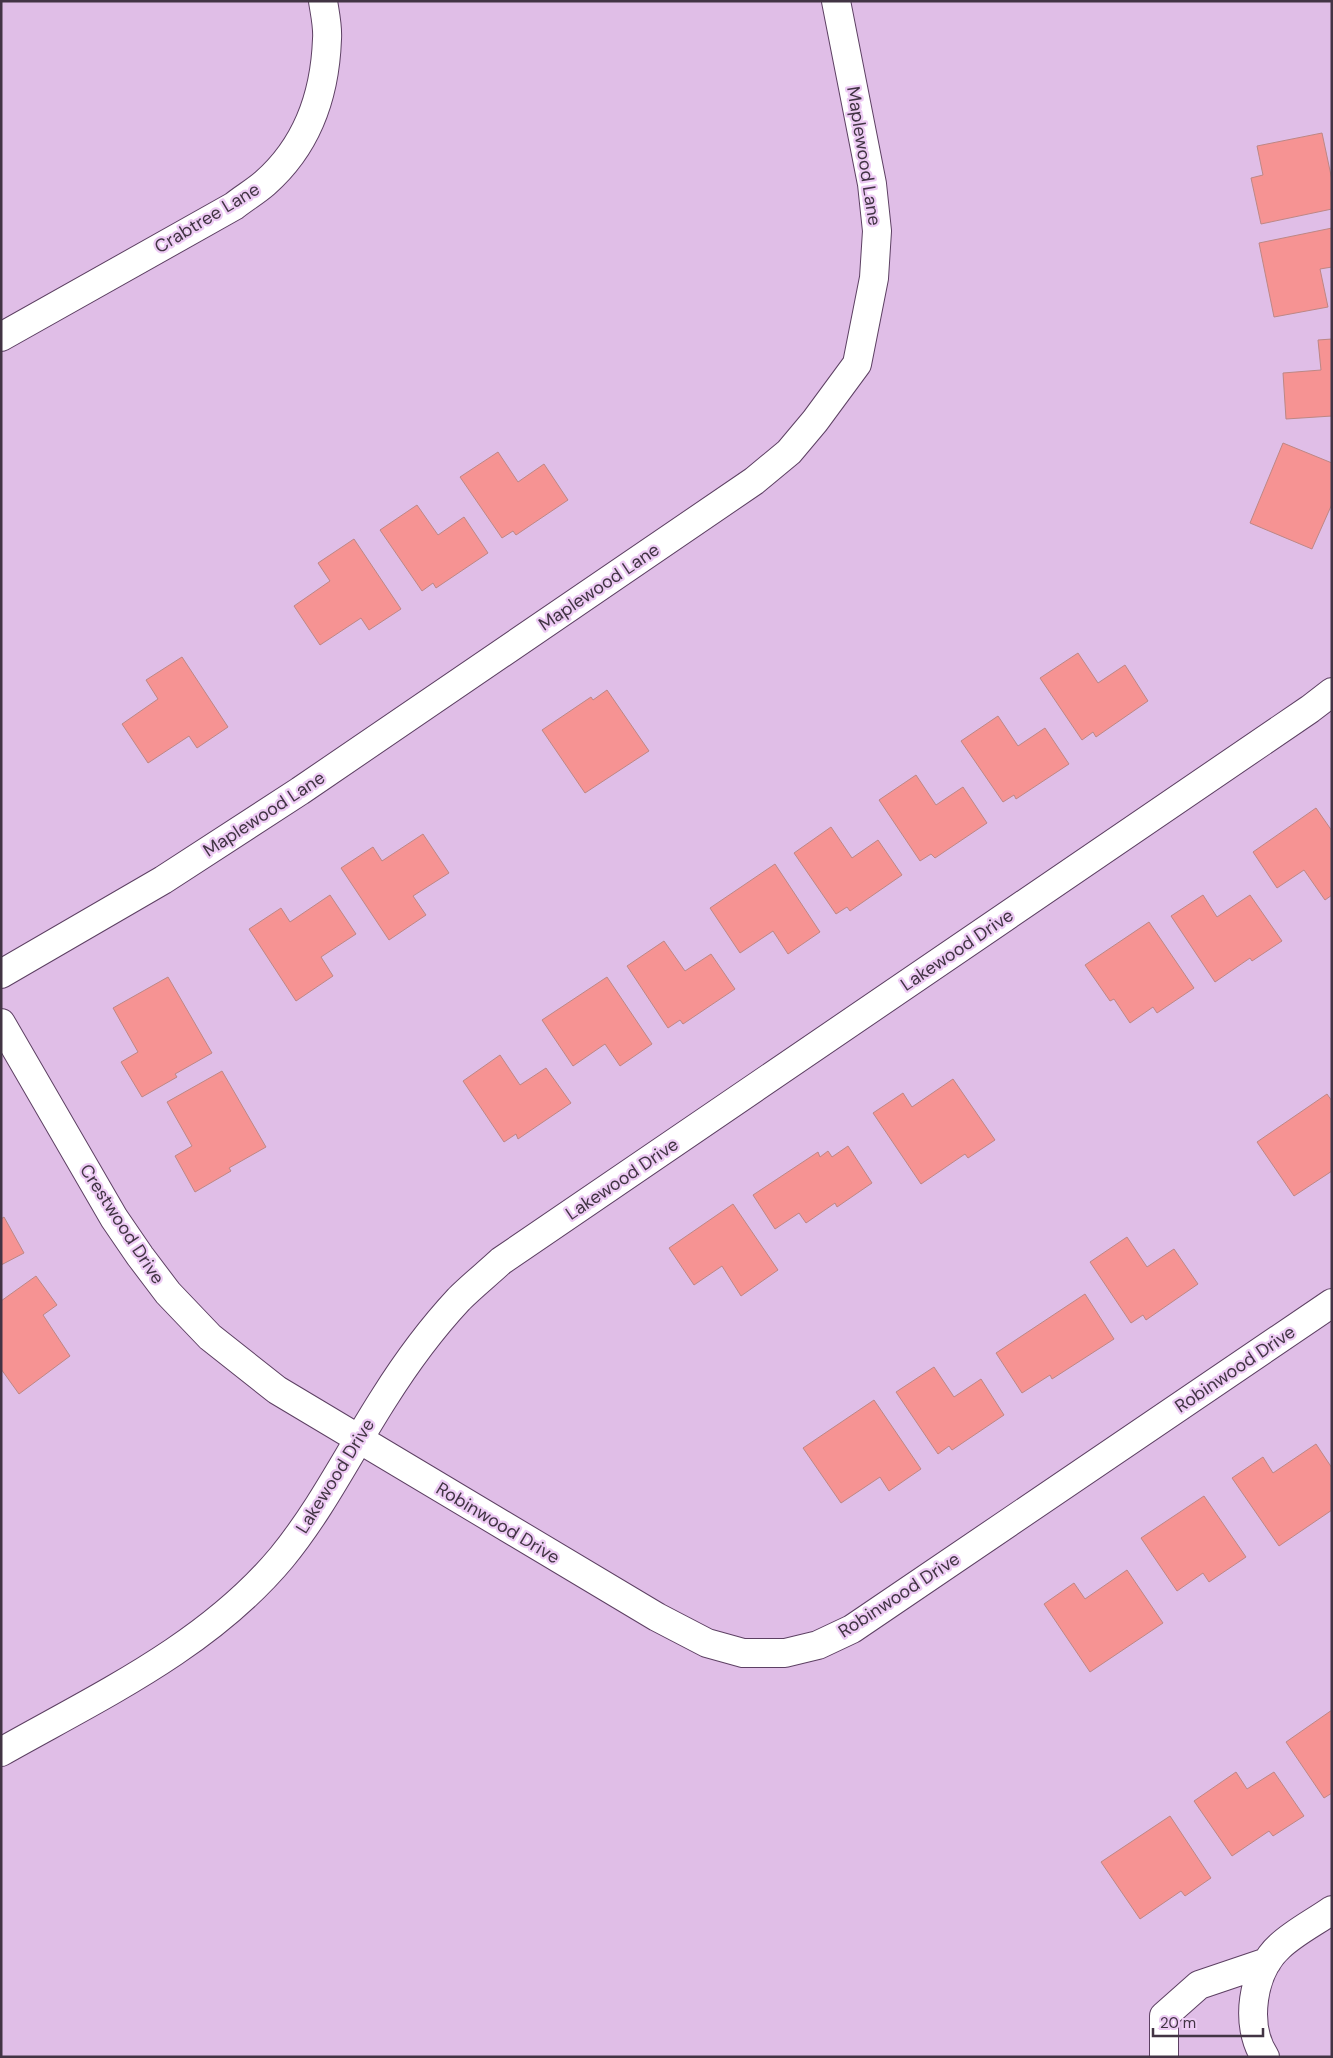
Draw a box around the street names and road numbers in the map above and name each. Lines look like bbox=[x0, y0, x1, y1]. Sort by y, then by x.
street label: Maplewood Lane bbox=[841, 85, 887, 227]
street label: Crabtree Lane bbox=[150, 177, 264, 259]
street label: Maplewood Lane bbox=[534, 538, 664, 636]
street label: Maplewood Lane bbox=[198, 766, 330, 862]
street label: Lakewood Drive bbox=[896, 903, 1018, 997]
street label: Lakewood Drive bbox=[561, 1132, 683, 1226]
street label: Crestwood Drive bbox=[74, 1159, 170, 1289]
street label: Robinwood Drive bbox=[1170, 1320, 1300, 1418]
street label: Lakewood Drive bbox=[290, 1414, 380, 1538]
street label: Robinwood Drive bbox=[432, 1477, 564, 1569]
street label: Robinwood Drive bbox=[834, 1547, 964, 1643]

